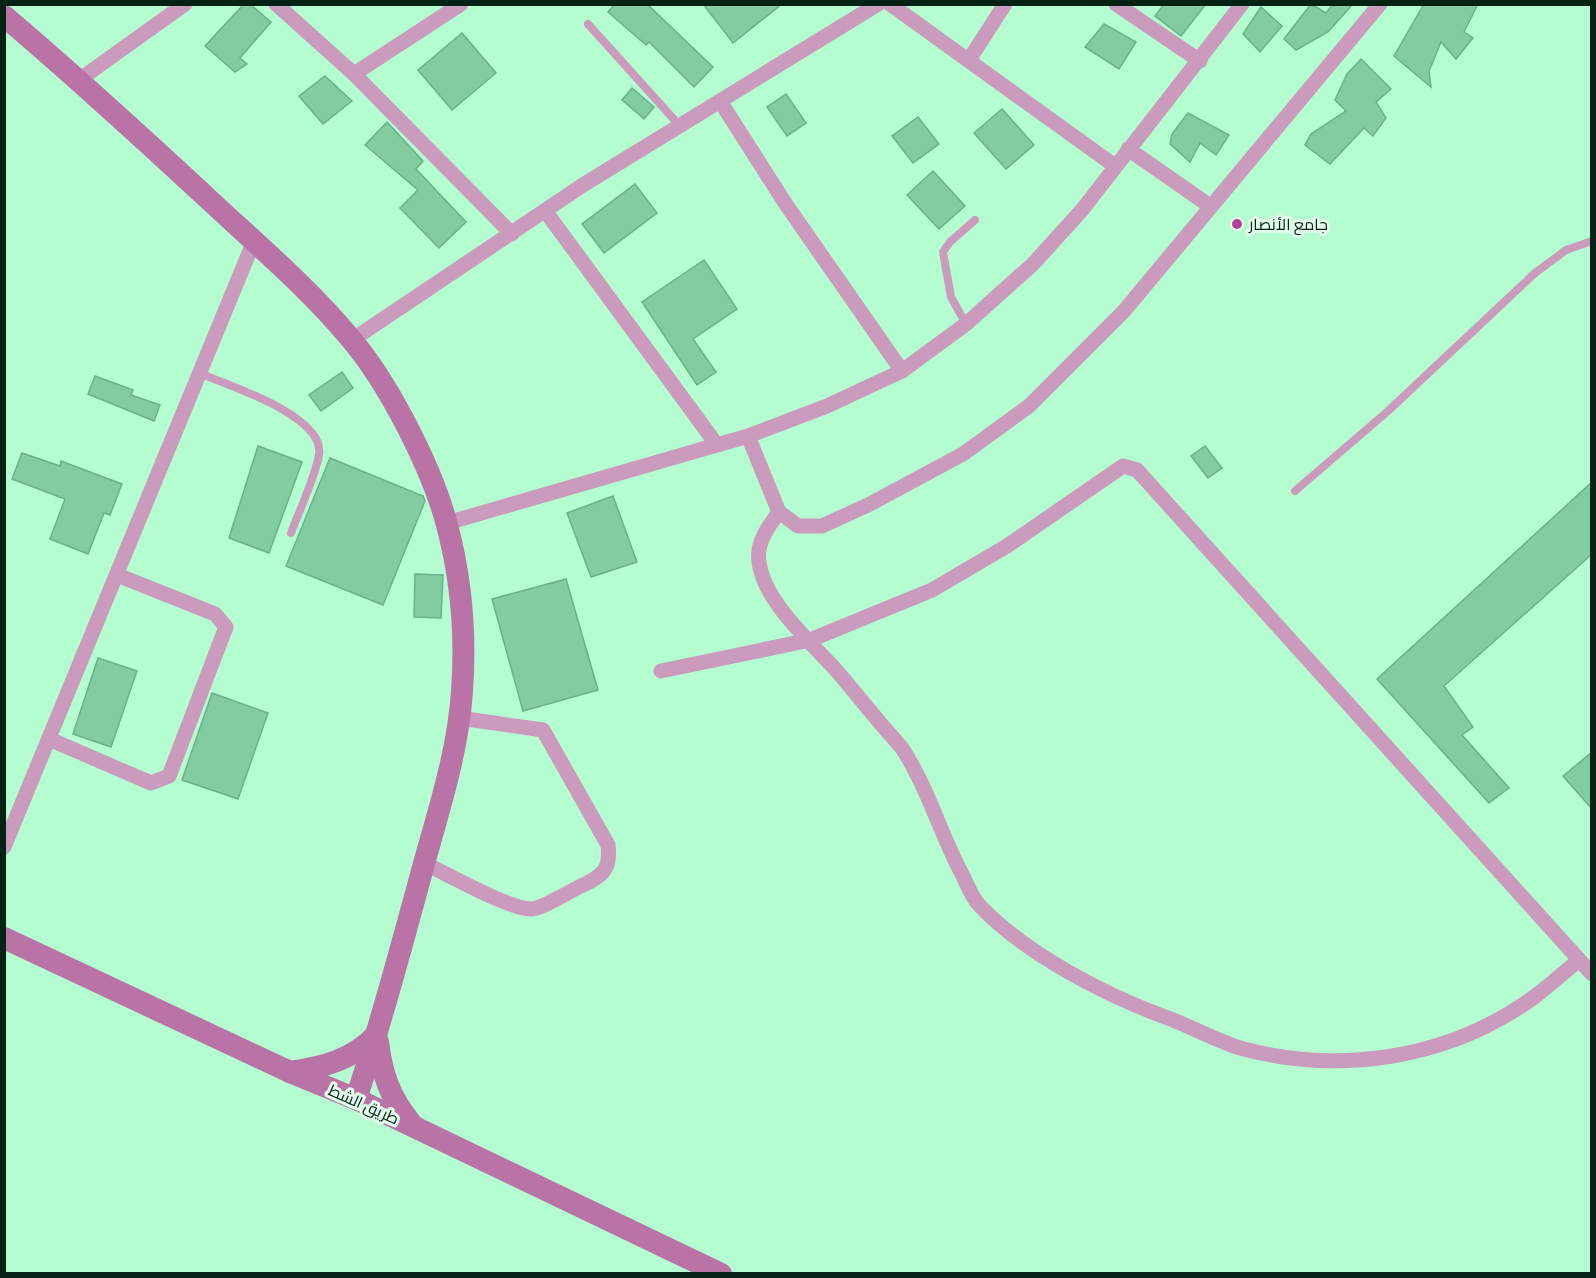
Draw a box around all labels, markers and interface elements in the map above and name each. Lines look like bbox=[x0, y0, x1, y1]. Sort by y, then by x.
place label: جامع الأنصار bbox=[1248, 214, 1328, 236]
marker: جامع الأنصار bbox=[1230, 217, 1244, 231]
street label: طريق الشط bbox=[325, 1080, 402, 1129]

